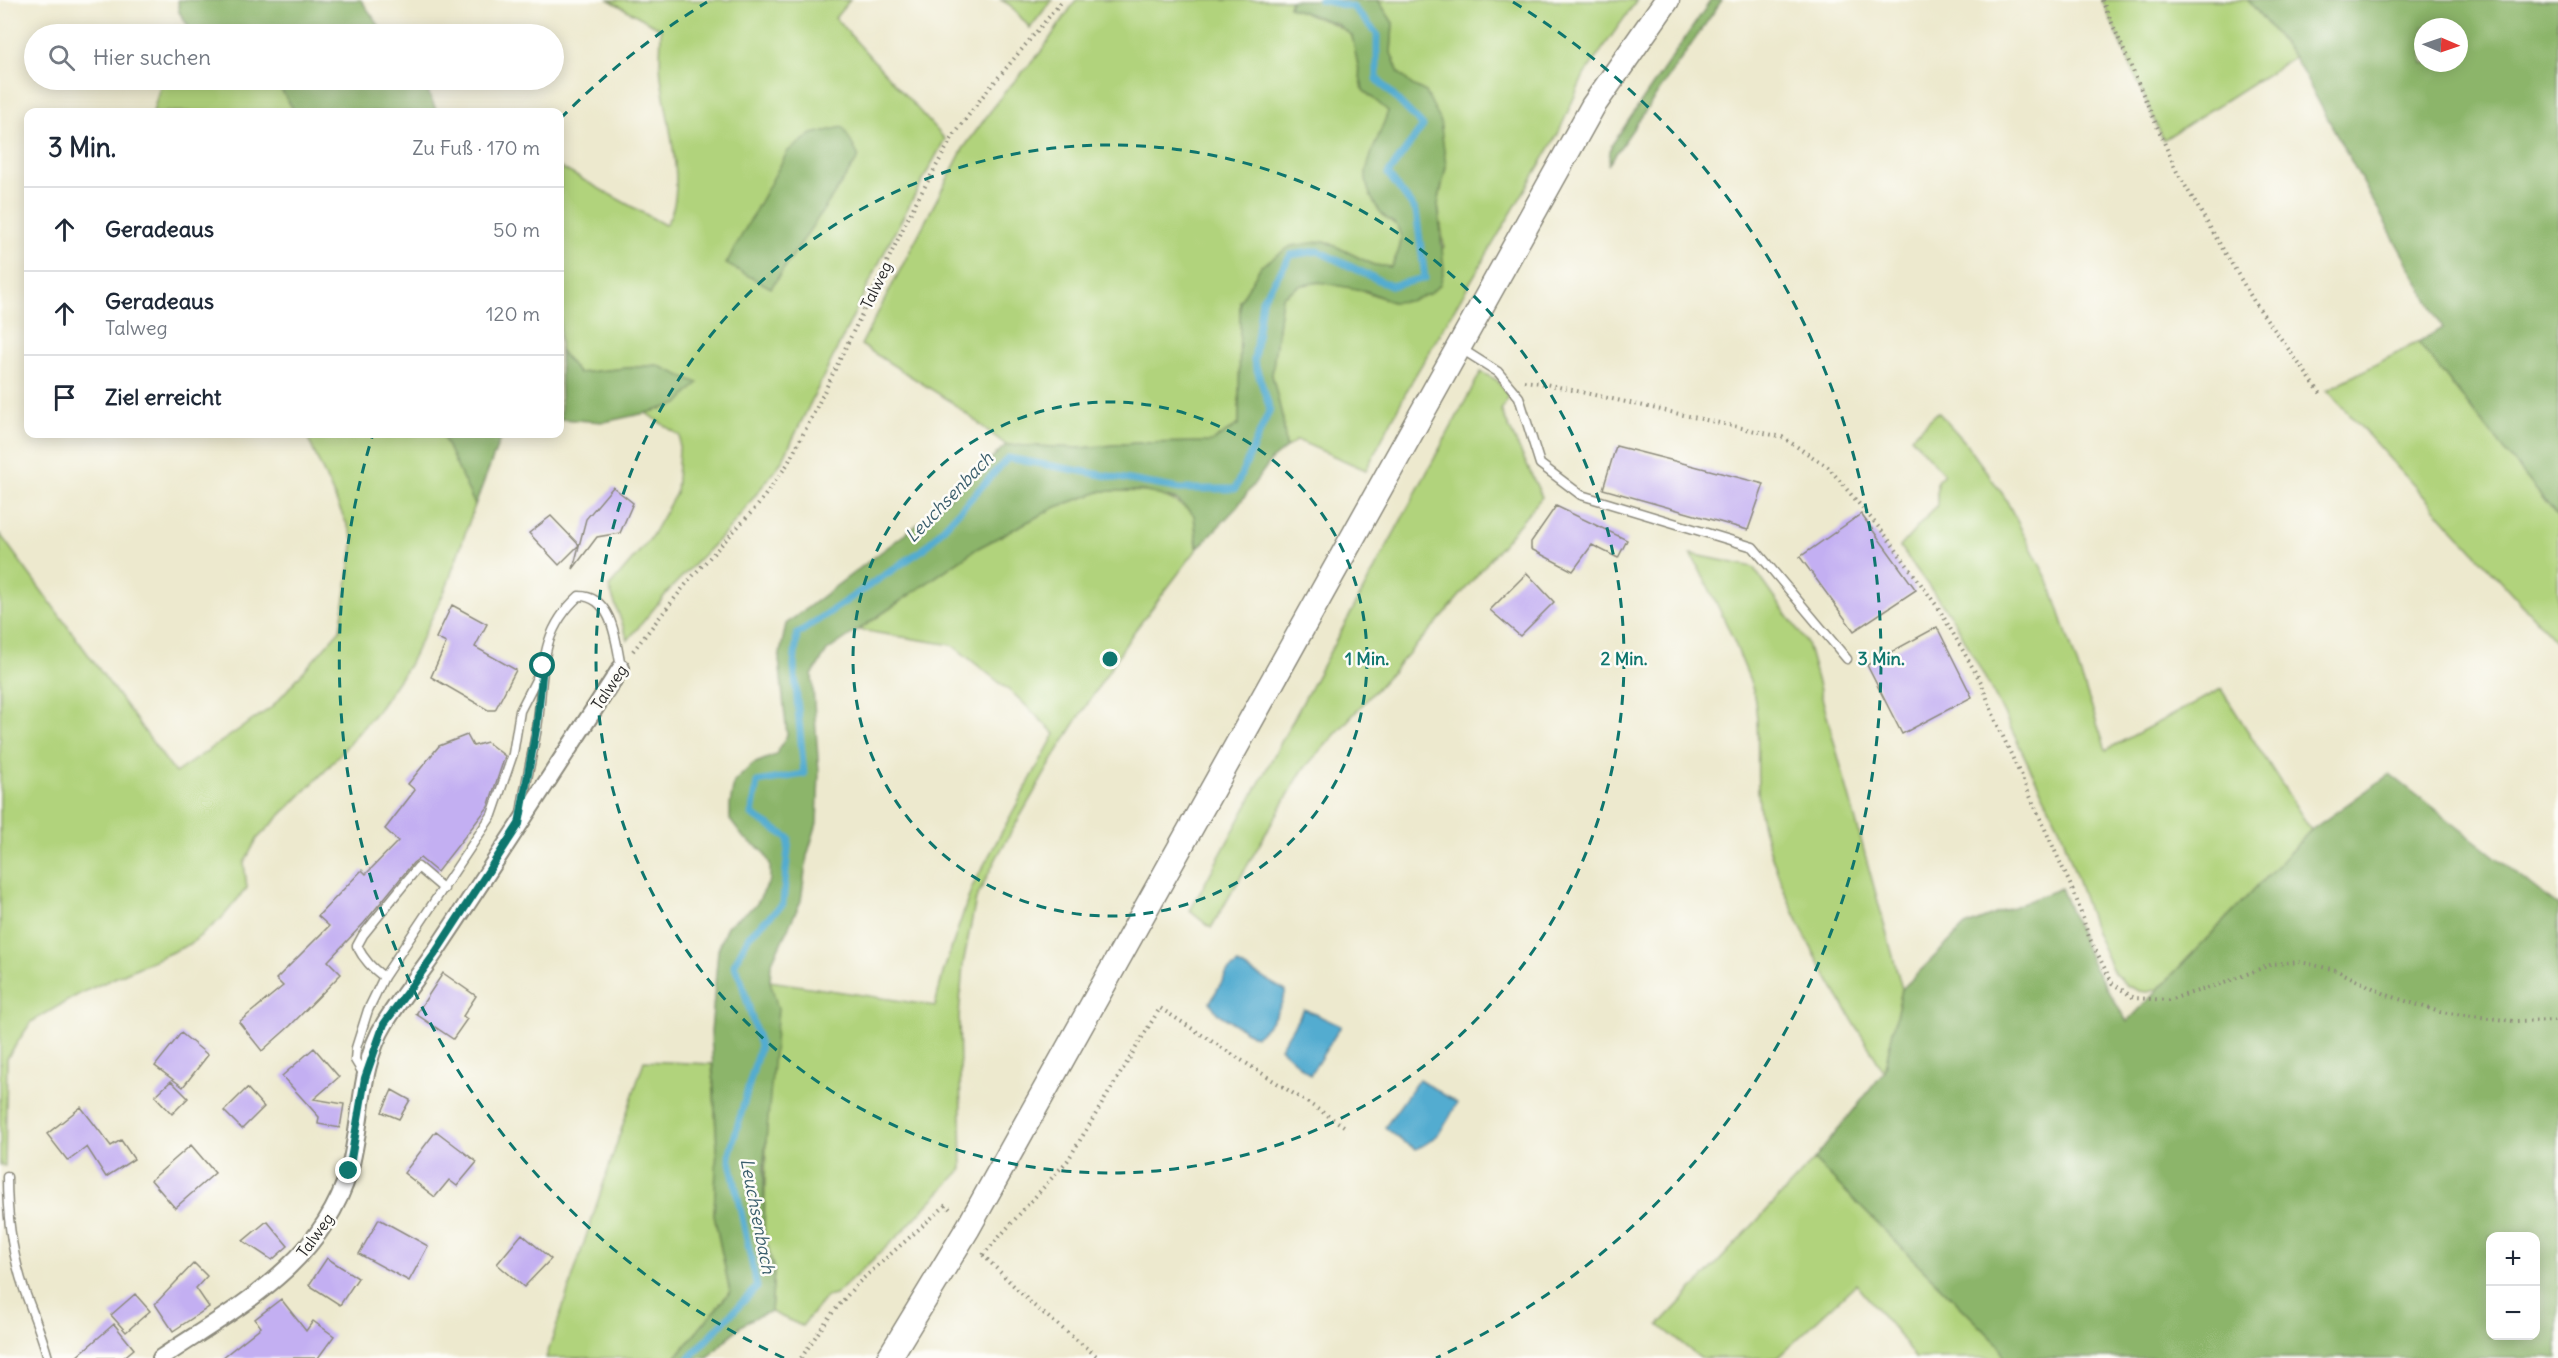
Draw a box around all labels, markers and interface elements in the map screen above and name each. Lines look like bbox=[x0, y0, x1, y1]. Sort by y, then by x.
north arrow bbox=[2414, 18, 2468, 72]
search box bbox=[24, 24, 564, 90]
icon: search bbox=[45, 41, 78, 74]
text: Hier suchen bbox=[93, 43, 211, 71]
text: 3 Min. bbox=[48, 131, 116, 164]
text: Zu Fuß · 170 m bbox=[412, 135, 540, 160]
icon: ahead bbox=[48, 213, 81, 246]
text: Geradeaus bbox=[105, 215, 214, 243]
text: 50 m bbox=[493, 217, 540, 242]
street label: Talweg bbox=[856, 258, 896, 312]
text: Geradeaus bbox=[105, 287, 214, 315]
icon: ahead bbox=[48, 297, 81, 330]
text: 120 m bbox=[486, 301, 540, 326]
text: Talweg bbox=[105, 315, 168, 340]
icon: arrive bbox=[48, 381, 81, 414]
text: Ziel erreicht bbox=[105, 383, 222, 411]
water label: Leuchsenbach bbox=[900, 447, 998, 547]
text: 1 Min. bbox=[1345, 647, 1389, 670]
text: 2 Min. bbox=[1601, 647, 1648, 670]
text: 3 Min. bbox=[1857, 647, 1905, 670]
centre of rings bbox=[1100, 649, 1120, 669]
route start bbox=[529, 652, 555, 678]
street label: Talweg bbox=[587, 661, 631, 713]
water label: Leuchsenbach bbox=[736, 1156, 781, 1276]
route end bbox=[335, 1157, 361, 1183]
street label: Talweg bbox=[292, 1209, 338, 1261]
map controls bbox=[2486, 1232, 2540, 1340]
button: + bbox=[2486, 1232, 2540, 1286]
button: − bbox=[2486, 1286, 2540, 1340]

